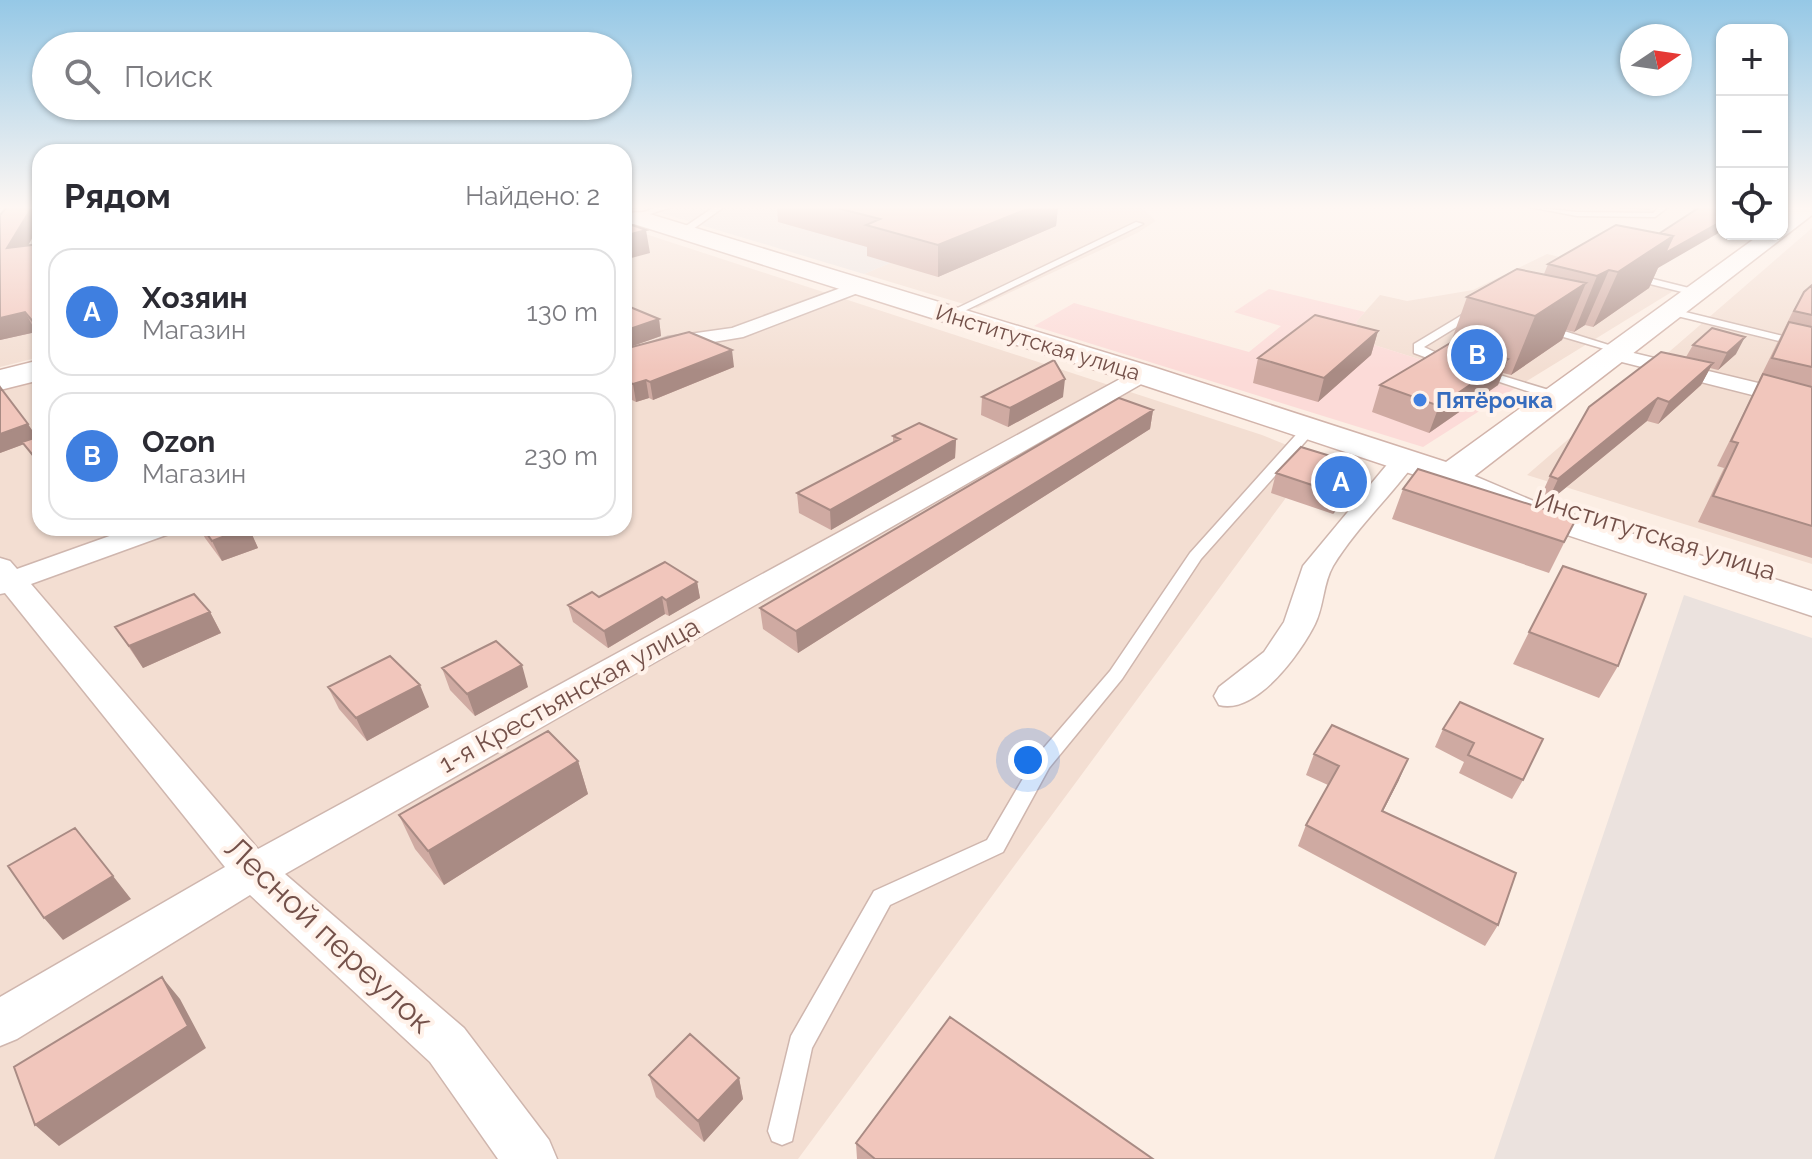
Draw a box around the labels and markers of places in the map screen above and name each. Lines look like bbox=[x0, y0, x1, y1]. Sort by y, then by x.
pin: B bbox=[1451, 325, 1503, 385]
place label: Пятёрочка bbox=[1436, 387, 1553, 413]
marker: Пятёрочка bbox=[1411, 391, 1429, 409]
pin: A bbox=[1315, 452, 1367, 512]

